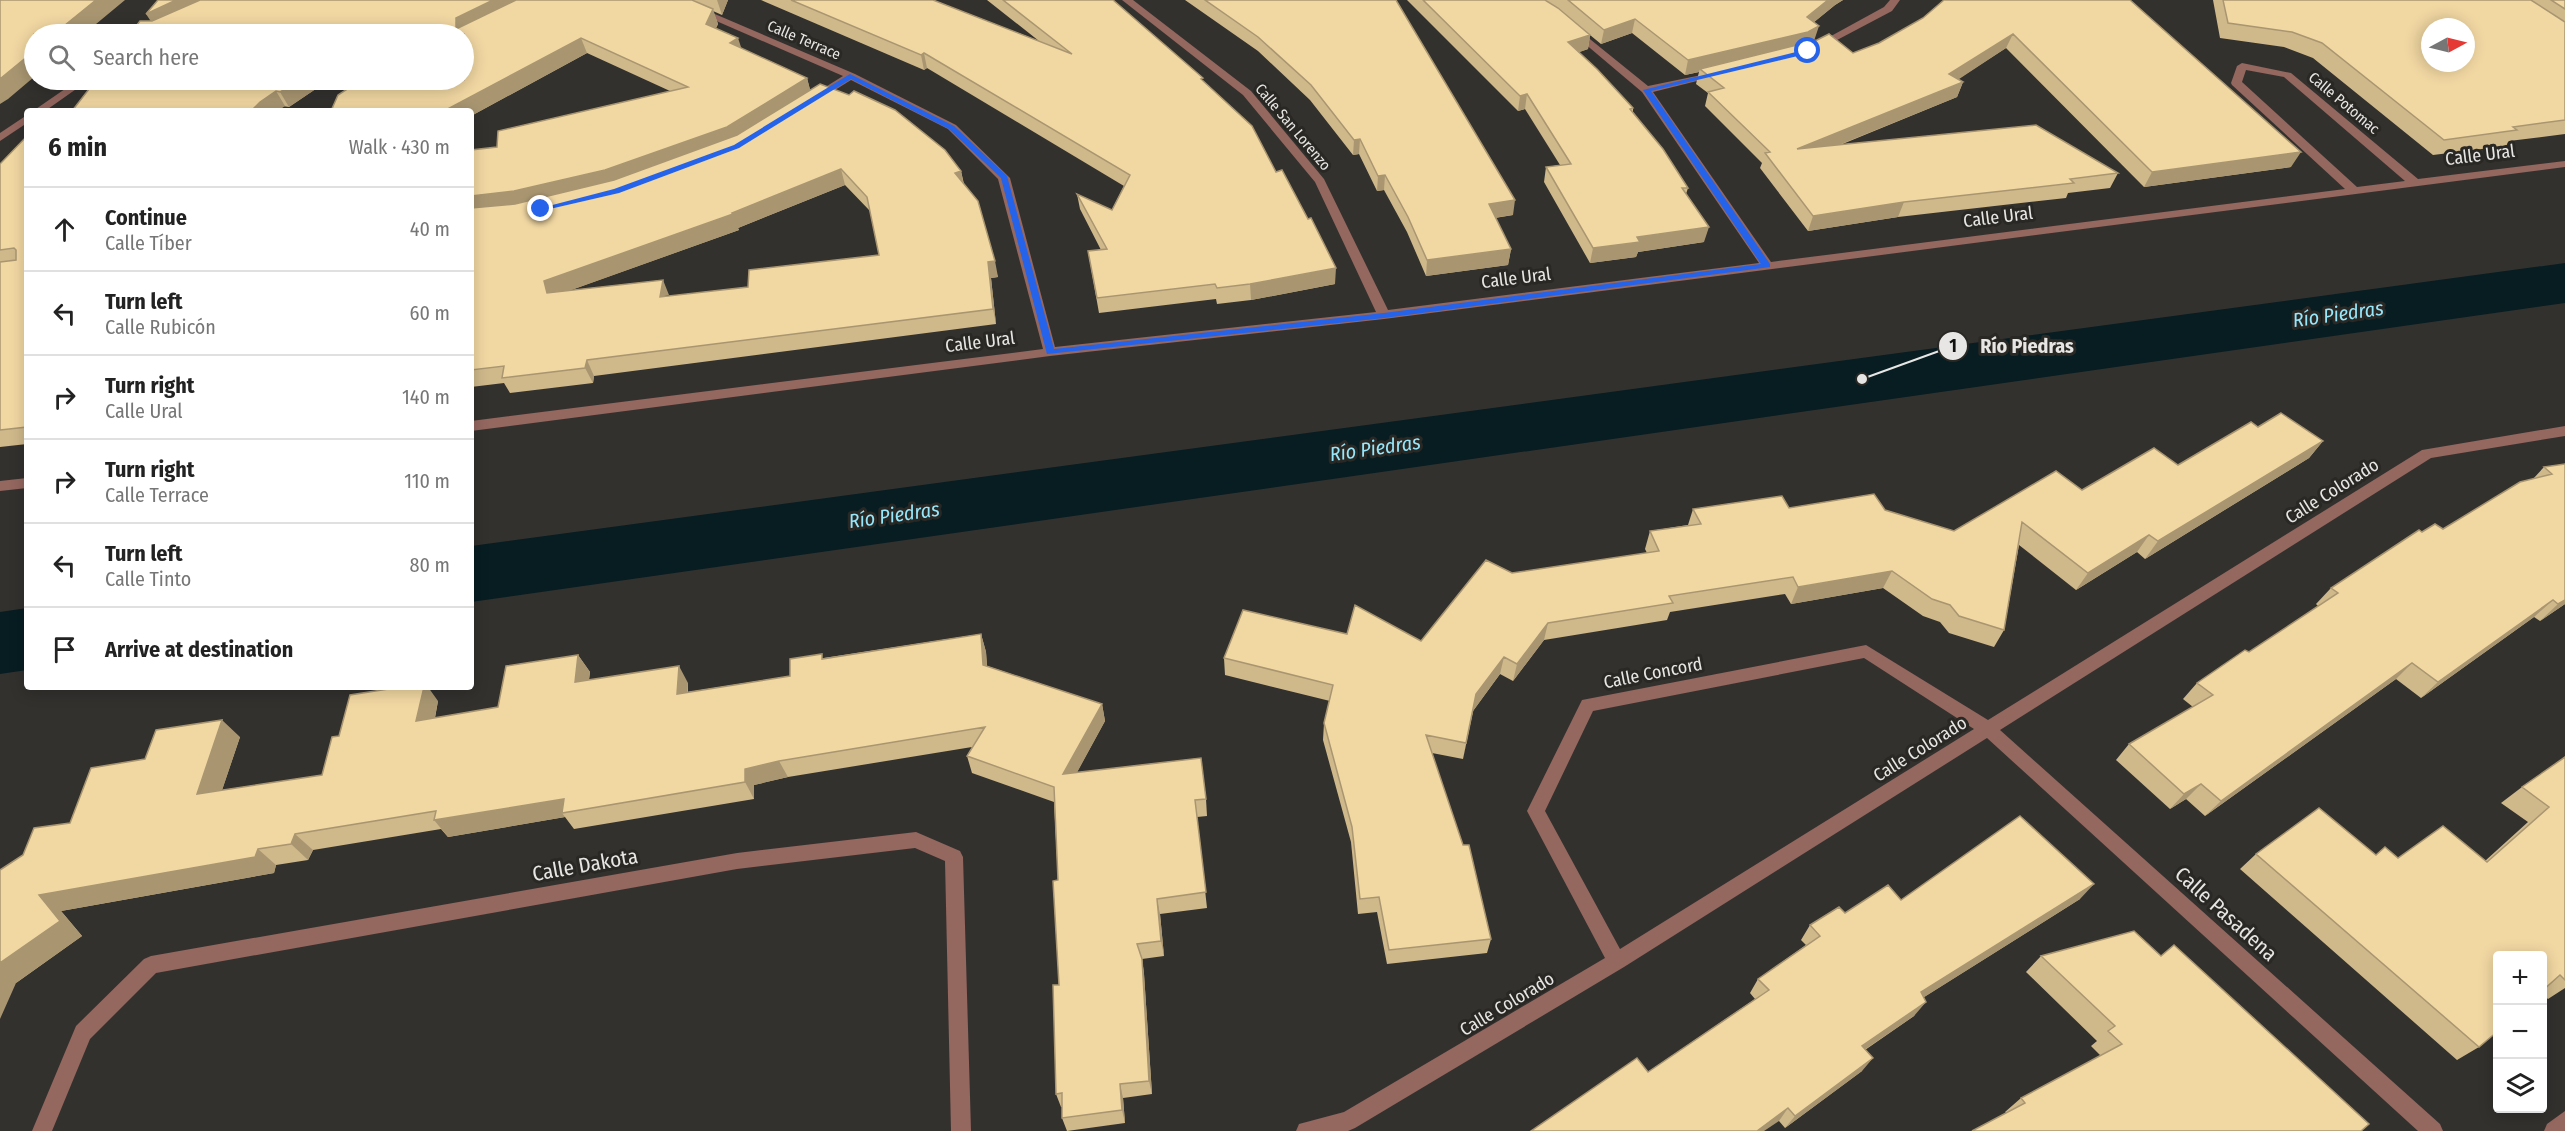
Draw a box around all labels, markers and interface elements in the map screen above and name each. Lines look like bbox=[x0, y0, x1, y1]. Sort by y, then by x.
street label: Calle Terrace bbox=[765, 16, 843, 64]
north arrow bbox=[2421, 18, 2475, 72]
search box bbox=[24, 24, 474, 90]
route start bbox=[1794, 37, 1820, 63]
icon: search bbox=[45, 41, 78, 74]
text: Search here bbox=[93, 44, 199, 71]
street label: Calle Potomac bbox=[2305, 68, 2383, 138]
street label: Calle San Lorenzo bbox=[1251, 80, 1335, 174]
text: 6 min bbox=[48, 132, 107, 163]
text: Walk · 430 m bbox=[349, 135, 450, 159]
street label: Calle Ural bbox=[2444, 140, 2516, 170]
route end bbox=[527, 195, 553, 221]
street label: Calle Ural bbox=[1962, 202, 2034, 232]
text: Continue bbox=[105, 204, 187, 231]
icon: ahead bbox=[48, 213, 81, 246]
text: 40 m bbox=[410, 217, 450, 241]
text: Calle Tíber bbox=[105, 231, 192, 255]
street label: Calle Ural bbox=[1480, 263, 1552, 293]
text: Turn left bbox=[105, 288, 183, 315]
water label: Río Piedras bbox=[2291, 296, 2385, 332]
icon: left bbox=[48, 297, 81, 330]
text: 60 m bbox=[410, 301, 450, 325]
text: Calle Rubicón bbox=[105, 315, 216, 339]
street label: Calle Ural bbox=[944, 327, 1016, 357]
callout: Río Piedras bbox=[1938, 327, 2086, 365]
text: Río Piedras bbox=[1980, 334, 2074, 358]
text: 1 bbox=[1949, 335, 1957, 357]
text: Turn right bbox=[105, 372, 194, 399]
icon: right bbox=[48, 381, 81, 414]
text: 140 m bbox=[402, 385, 450, 409]
text: Calle Ural bbox=[105, 399, 183, 423]
water label: Río Piedras bbox=[1328, 430, 1422, 466]
street label: Calle Colorado bbox=[2281, 454, 2383, 528]
text: Turn right bbox=[105, 456, 194, 483]
icon: right bbox=[48, 465, 81, 498]
text: 110 m bbox=[404, 469, 450, 493]
text: Calle Terrace bbox=[105, 483, 209, 507]
water label: Río Piedras bbox=[847, 497, 941, 533]
text: Turn left bbox=[105, 540, 183, 567]
icon: left bbox=[48, 549, 81, 582]
text: 80 m bbox=[410, 553, 450, 577]
text: Calle Tinto bbox=[105, 567, 191, 591]
icon: arrive bbox=[48, 633, 81, 666]
text: Arrive at destination bbox=[105, 636, 293, 663]
street label: Calle Concord bbox=[1602, 653, 1704, 693]
street label: Calle Colorado bbox=[1869, 712, 1971, 786]
street label: Calle Dakota bbox=[530, 843, 640, 887]
street label: Calle Pasadena bbox=[2169, 861, 2283, 967]
map controls bbox=[2493, 951, 2547, 1113]
button: + bbox=[2493, 951, 2547, 1005]
street label: Calle Colorado bbox=[1456, 967, 1558, 1041]
button: − bbox=[2493, 1005, 2547, 1059]
button: layers bbox=[2493, 1059, 2547, 1113]

